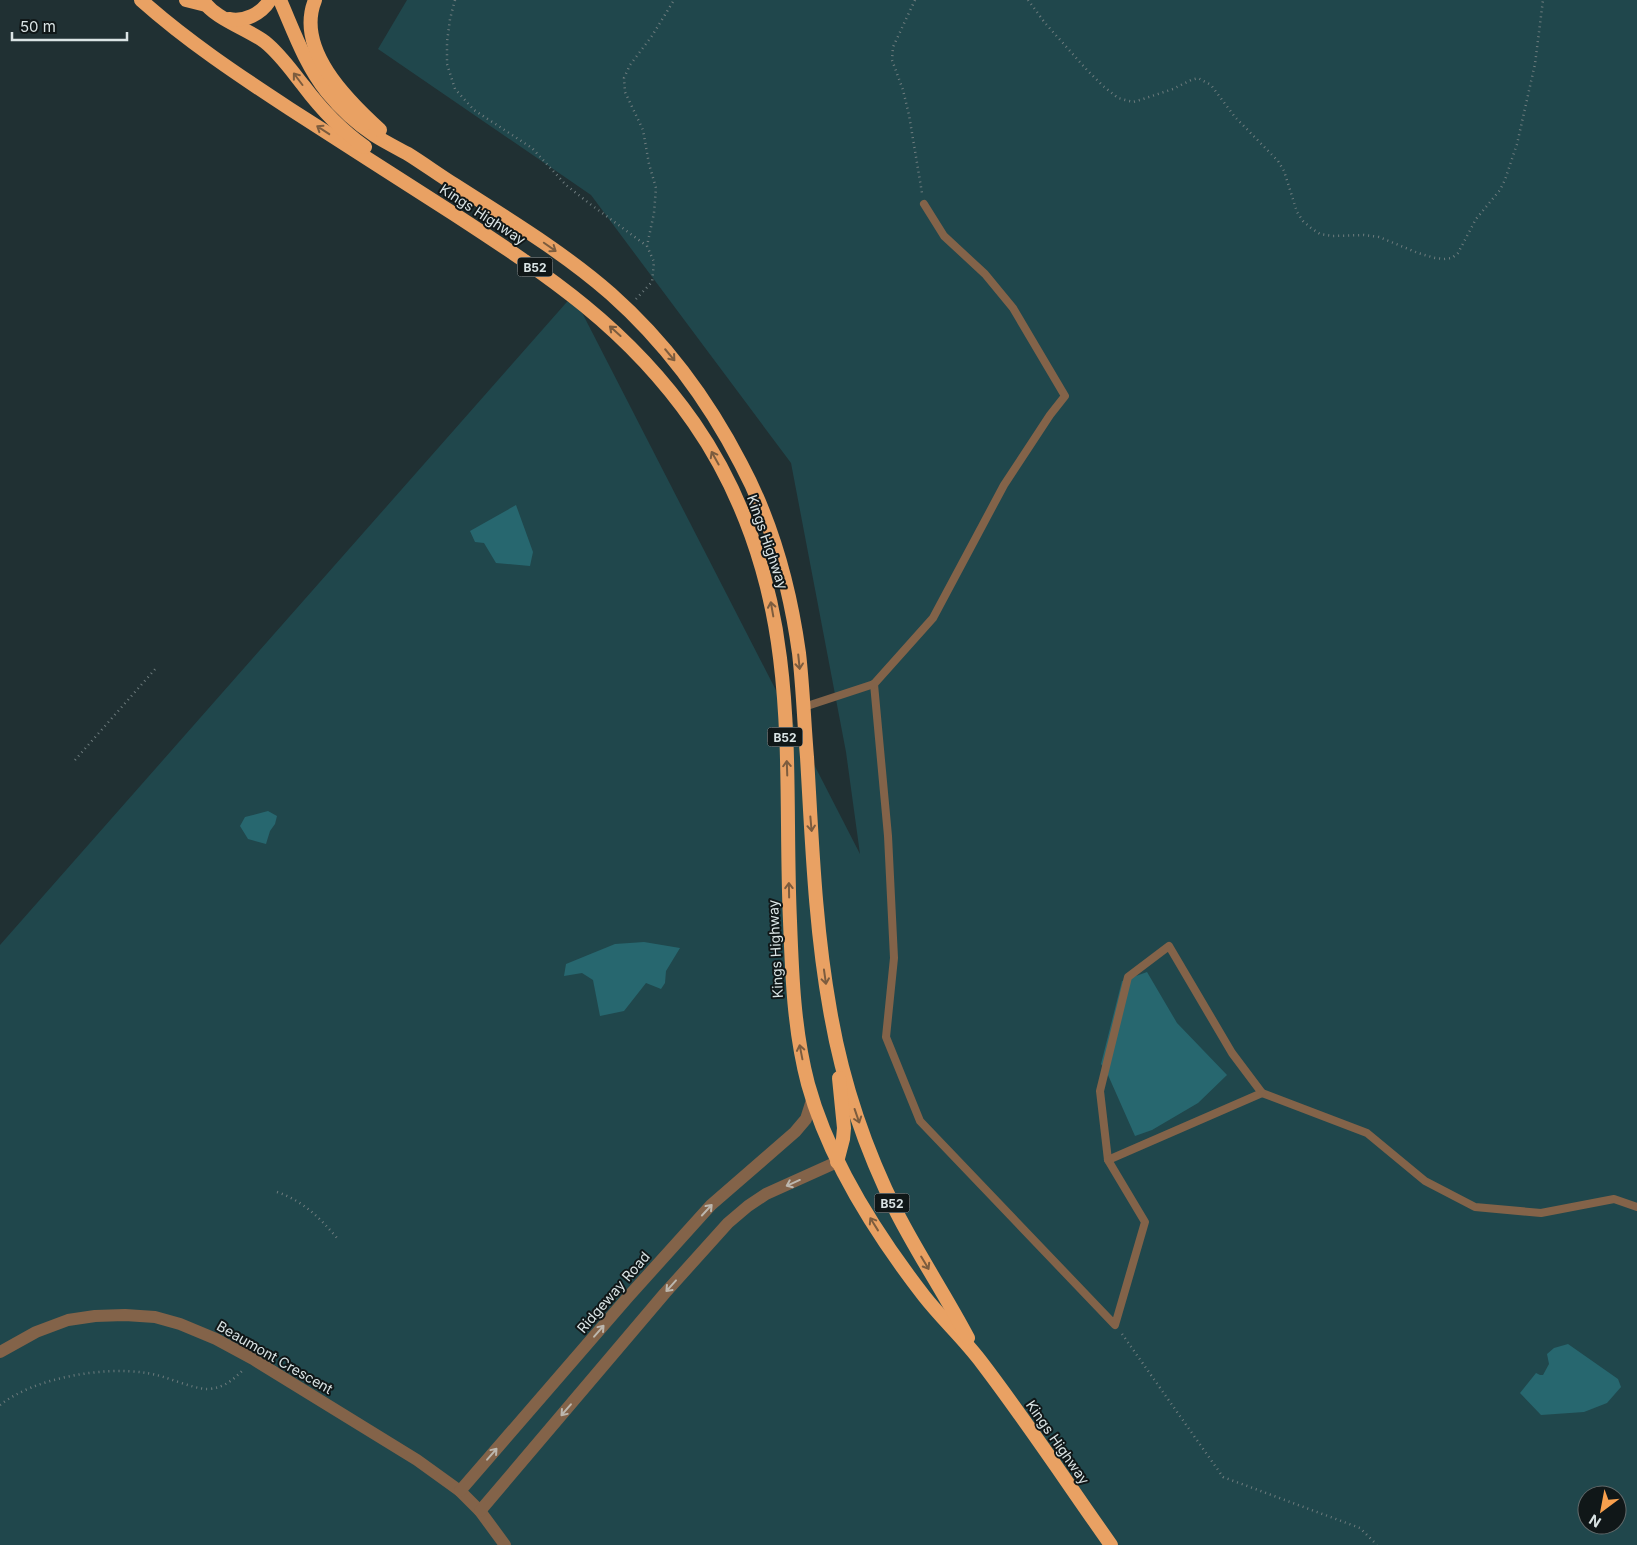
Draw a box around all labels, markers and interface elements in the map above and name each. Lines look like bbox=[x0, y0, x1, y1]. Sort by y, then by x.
scale bar bbox=[12, 10, 128, 42]
text: 50 m bbox=[20, 17, 56, 36]
one-way arrow bbox=[293, 72, 303, 86]
one-way arrow bbox=[316, 125, 330, 135]
street label: Kings Highway bbox=[437, 180, 529, 248]
one-way arrow bbox=[543, 242, 557, 252]
road number: B52 bbox=[518, 258, 552, 276]
one-way arrow bbox=[609, 325, 622, 337]
one-way arrow bbox=[664, 349, 676, 362]
one-way arrow bbox=[710, 451, 720, 465]
street label: Kings Highway bbox=[744, 493, 792, 592]
one-way arrow bbox=[767, 602, 777, 618]
one-way arrow bbox=[795, 654, 804, 670]
road number: B52 bbox=[768, 728, 802, 746]
one-way arrow bbox=[782, 760, 791, 776]
one-way arrow bbox=[807, 816, 816, 832]
one-way arrow bbox=[784, 883, 793, 899]
street label: Kings Highway bbox=[764, 899, 786, 999]
one-way arrow bbox=[820, 968, 830, 984]
one-way arrow bbox=[796, 1045, 805, 1061]
one-way arrow bbox=[853, 1107, 862, 1123]
one-way arrow bbox=[786, 1178, 801, 1188]
road number: B52 bbox=[874, 1194, 910, 1212]
one-way arrow bbox=[701, 1204, 713, 1217]
one-way arrow bbox=[868, 1217, 878, 1231]
street label: Ridgeway Road bbox=[573, 1248, 653, 1336]
one-way arrow bbox=[920, 1255, 930, 1269]
one-way arrow bbox=[665, 1280, 677, 1293]
street label: Beaumont Crescent bbox=[214, 1317, 336, 1397]
one-way arrow bbox=[593, 1325, 604, 1338]
street label: Kings Highway bbox=[1023, 1397, 1093, 1487]
one-way arrow bbox=[561, 1404, 572, 1417]
one-way arrow bbox=[487, 1448, 498, 1461]
north arrow bbox=[1577, 1485, 1627, 1535]
text: N bbox=[1586, 1511, 1604, 1531]

